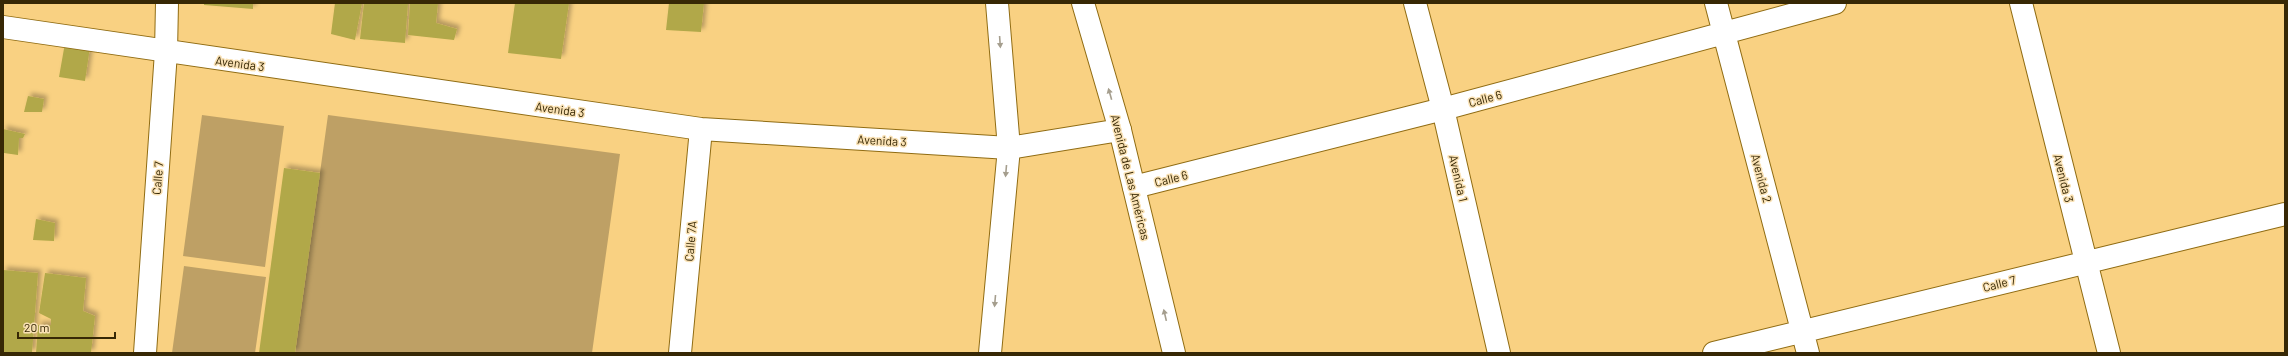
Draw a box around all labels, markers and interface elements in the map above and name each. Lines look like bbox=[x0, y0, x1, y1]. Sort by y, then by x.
one-way arrow bbox=[997, 36, 1004, 48]
street label: Avenida 3 bbox=[214, 53, 266, 73]
street label: Calle 6 bbox=[1467, 87, 1503, 109]
one-way arrow bbox=[1106, 88, 1112, 100]
street label: Avenida 3 bbox=[534, 99, 586, 119]
street label: Avenida de Las Américas bbox=[1109, 113, 1153, 242]
street label: Avenida 3 bbox=[857, 132, 907, 148]
street label: Avenida 2 bbox=[1749, 152, 1775, 204]
street label: Avenida 3 bbox=[2051, 152, 2077, 204]
street label: Avenida 1 bbox=[1447, 153, 1471, 203]
street label: Calle 7 bbox=[149, 161, 165, 195]
one-way arrow bbox=[1003, 165, 1010, 178]
street label: Calle 6 bbox=[1153, 167, 1189, 189]
street label: Calle 7A bbox=[681, 220, 699, 262]
street label: Calle 7 bbox=[1981, 272, 2017, 294]
one-way arrow bbox=[992, 295, 998, 307]
one-way arrow bbox=[1161, 309, 1167, 321]
scale bar bbox=[18, 314, 115, 340]
text: 20 m bbox=[24, 320, 50, 334]

